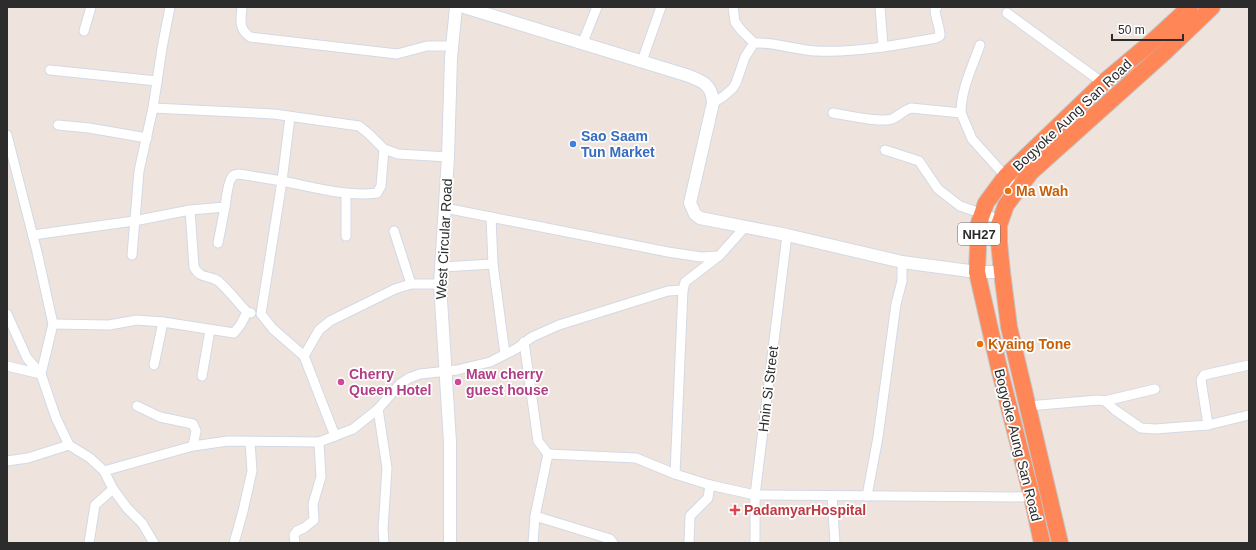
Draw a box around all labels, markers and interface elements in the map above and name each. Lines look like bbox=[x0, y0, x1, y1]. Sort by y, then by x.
scale bar bbox=[1112, 16, 1183, 42]
text: 50 m bbox=[1118, 23, 1145, 37]
street label: Bogyoke Aung San Road bbox=[1009, 56, 1135, 174]
place label: Sao Saam Tun Market bbox=[581, 128, 655, 160]
marker: Sao Saam Tun Market bbox=[568, 139, 578, 149]
street label: West Circular Road bbox=[433, 178, 455, 300]
place label: Ma Wah bbox=[1016, 183, 1068, 199]
marker: Ma Wah bbox=[1003, 186, 1013, 196]
road number: NH27 bbox=[958, 223, 1000, 245]
place label: Kyaing Tone bbox=[988, 336, 1071, 352]
marker: Kyaing Tone bbox=[975, 339, 985, 349]
street label: Hnin Si Street bbox=[755, 345, 781, 433]
place label: Cherry Queen Hotel bbox=[349, 366, 431, 398]
place label: Maw cherry guest house bbox=[466, 366, 549, 398]
street label: Bogyoke Aung San Road bbox=[991, 367, 1045, 523]
marker: Cherry Queen Hotel bbox=[336, 377, 346, 387]
marker: Maw cherry guest house bbox=[453, 377, 463, 387]
place label: PadamyarHospital bbox=[744, 502, 866, 518]
marker: PadamyarHospital bbox=[729, 504, 741, 516]

